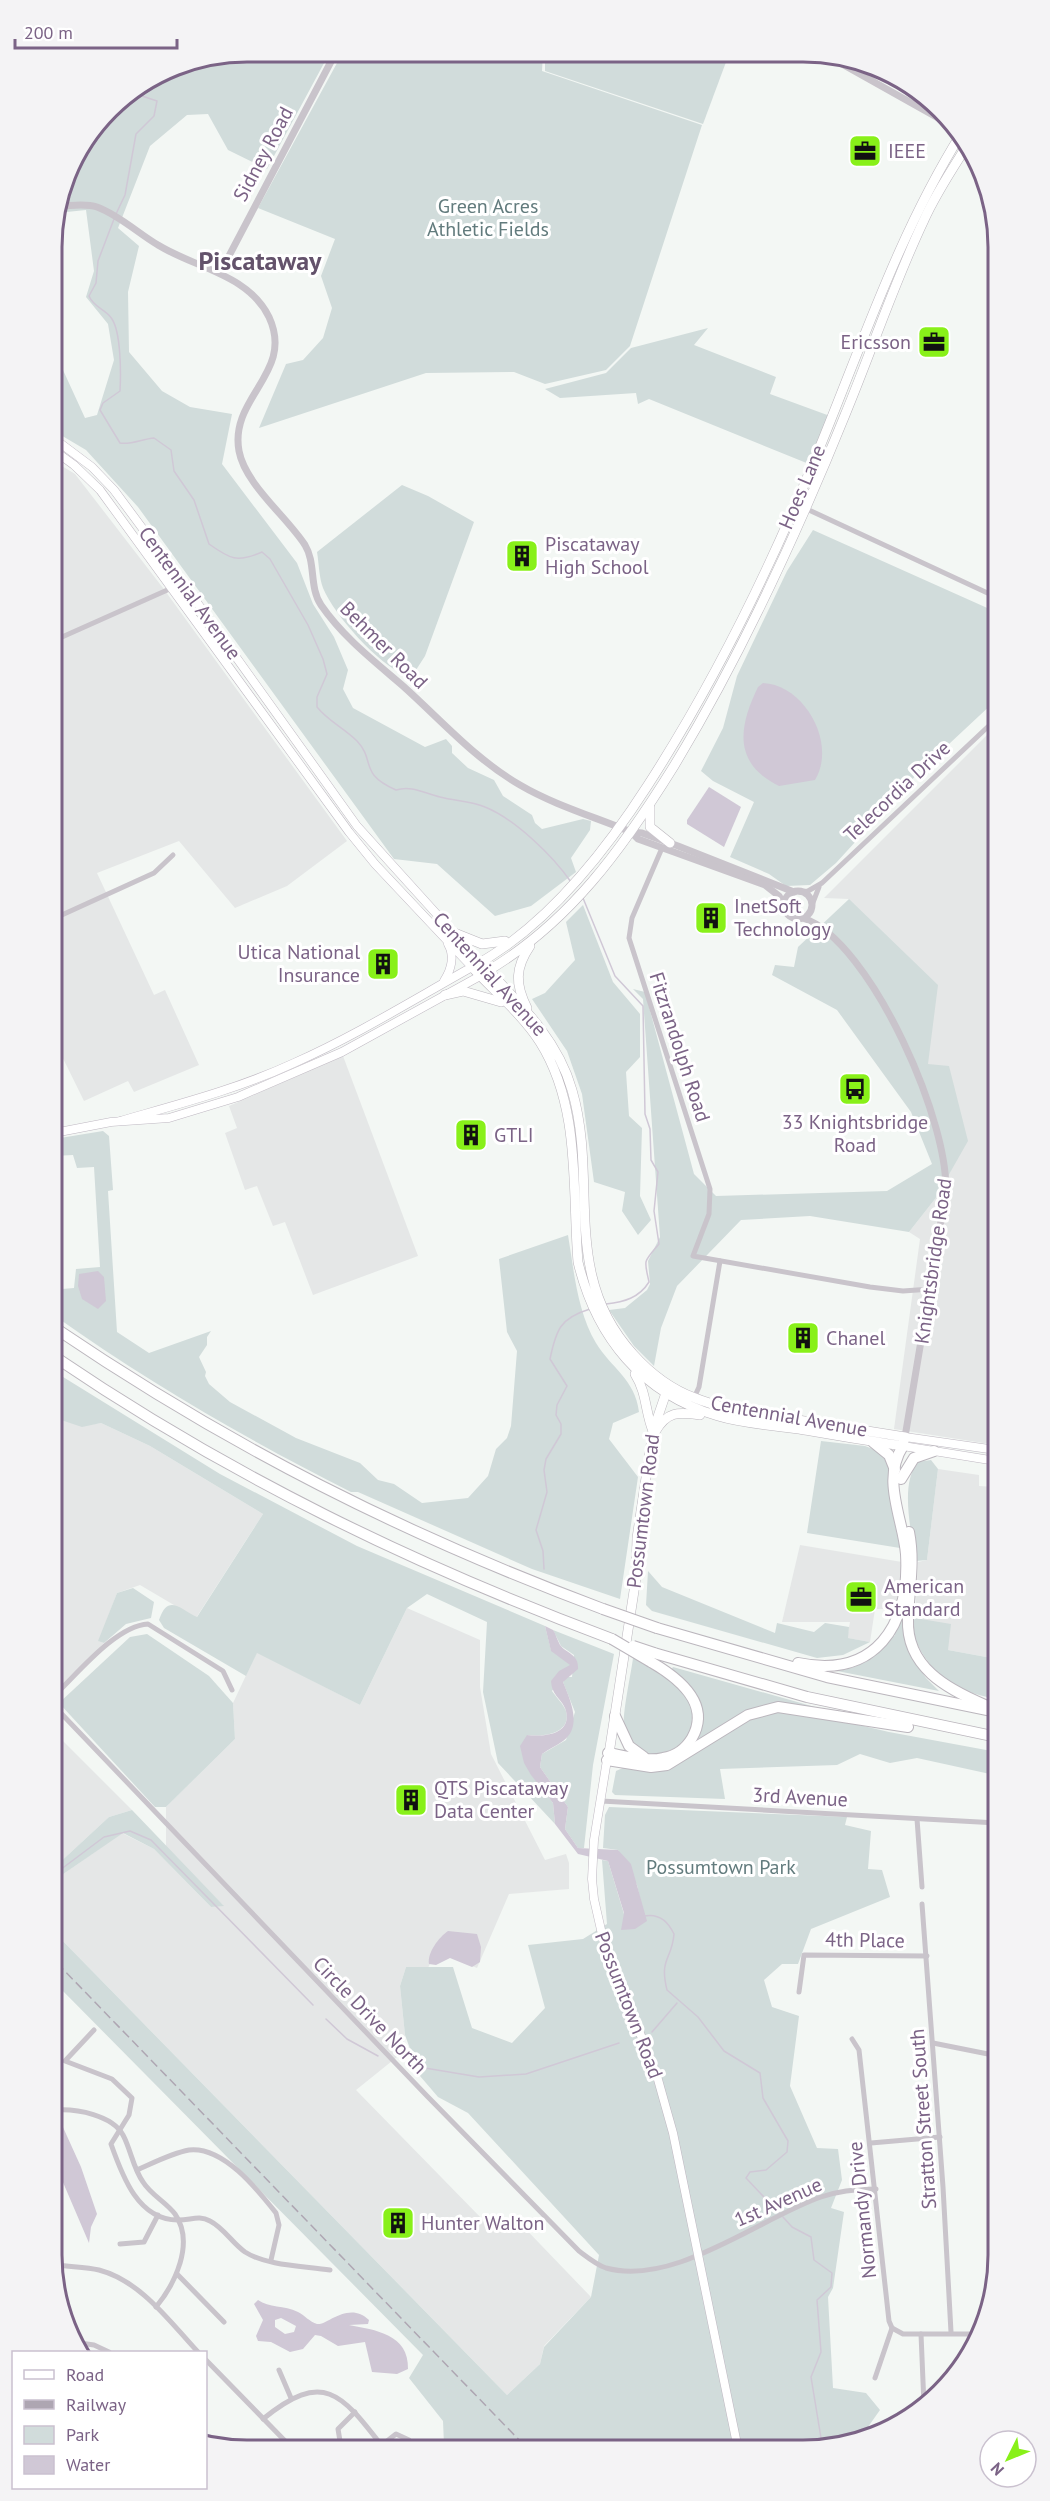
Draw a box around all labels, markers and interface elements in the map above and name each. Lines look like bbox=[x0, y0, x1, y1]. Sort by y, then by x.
scale bar bbox=[15, 12, 177, 50]
text: 200 m bbox=[24, 21, 73, 44]
street label: Sidney Road bbox=[227, 102, 299, 206]
office icon: IEEE bbox=[847, 133, 883, 169]
place label: IEEE bbox=[888, 138, 926, 164]
park label: Green Acres Athletic Fields bbox=[427, 193, 549, 242]
district label: Piscataway bbox=[198, 244, 322, 277]
office icon: Ericsson bbox=[916, 324, 952, 360]
place label: Ericsson bbox=[841, 329, 911, 355]
street label: Hoes Lane bbox=[773, 441, 831, 533]
street label: Centennial Avenue bbox=[133, 521, 247, 665]
place label: Piscataway High School bbox=[545, 531, 649, 580]
building icon: Piscataway High School bbox=[504, 538, 540, 574]
street label: Behmer Road bbox=[335, 596, 433, 694]
street label: Telecordia Drive bbox=[838, 735, 956, 847]
place label: InetSoft Technology bbox=[734, 893, 831, 942]
building icon: InetSoft Technology bbox=[693, 900, 729, 936]
street label: Centennial Avenue bbox=[427, 906, 553, 1042]
place label: Utica National Insurance bbox=[238, 939, 360, 988]
building icon: Utica National Insurance bbox=[365, 946, 401, 982]
street label: Fitzrandolph Road bbox=[644, 969, 716, 1125]
bus stop icon: 33 Knightsbridge Road bbox=[837, 1071, 873, 1107]
place label: 33 Knightsbridge Road bbox=[782, 1109, 928, 1158]
building icon: GTLI bbox=[453, 1117, 489, 1153]
place label: GTLI bbox=[494, 1122, 534, 1148]
street label: Knightsbridge Road bbox=[908, 1176, 958, 1346]
building icon: Chanel bbox=[785, 1320, 821, 1356]
place label: Chanel bbox=[826, 1325, 885, 1351]
street label: Centennial Avenue bbox=[709, 1389, 869, 1443]
street label: Possumtown Road bbox=[621, 1432, 665, 1590]
place label: American Standard bbox=[884, 1573, 964, 1622]
office icon: American Standard bbox=[843, 1579, 879, 1615]
place label: QTS Piscataway Data Center bbox=[434, 1775, 569, 1824]
building icon: QTS Piscataway Data Center bbox=[393, 1782, 429, 1818]
street label: 3rd Avenue bbox=[752, 1782, 848, 1812]
park label: Possumtown Park bbox=[646, 1854, 796, 1880]
street label: 4th Place bbox=[825, 1926, 905, 1954]
street label: Possumtown Road bbox=[589, 1928, 669, 2082]
street label: Circle Drive North bbox=[307, 1951, 433, 2079]
street label: Stratton Street South bbox=[904, 2028, 942, 2210]
street label: Normandy Drive bbox=[842, 2140, 882, 2280]
street label: 1st Avenue bbox=[730, 2171, 826, 2233]
building icon: Hunter Walton bbox=[380, 2205, 416, 2241]
place label: Hunter Walton bbox=[421, 2210, 544, 2236]
legend bbox=[12, 2351, 207, 2489]
text: Road bbox=[66, 2363, 104, 2386]
text: Railway bbox=[66, 2393, 127, 2416]
text: Park bbox=[66, 2423, 99, 2446]
north arrow bbox=[978, 2429, 1038, 2489]
text: Water bbox=[66, 2453, 110, 2476]
text: N bbox=[986, 2459, 1008, 2480]

